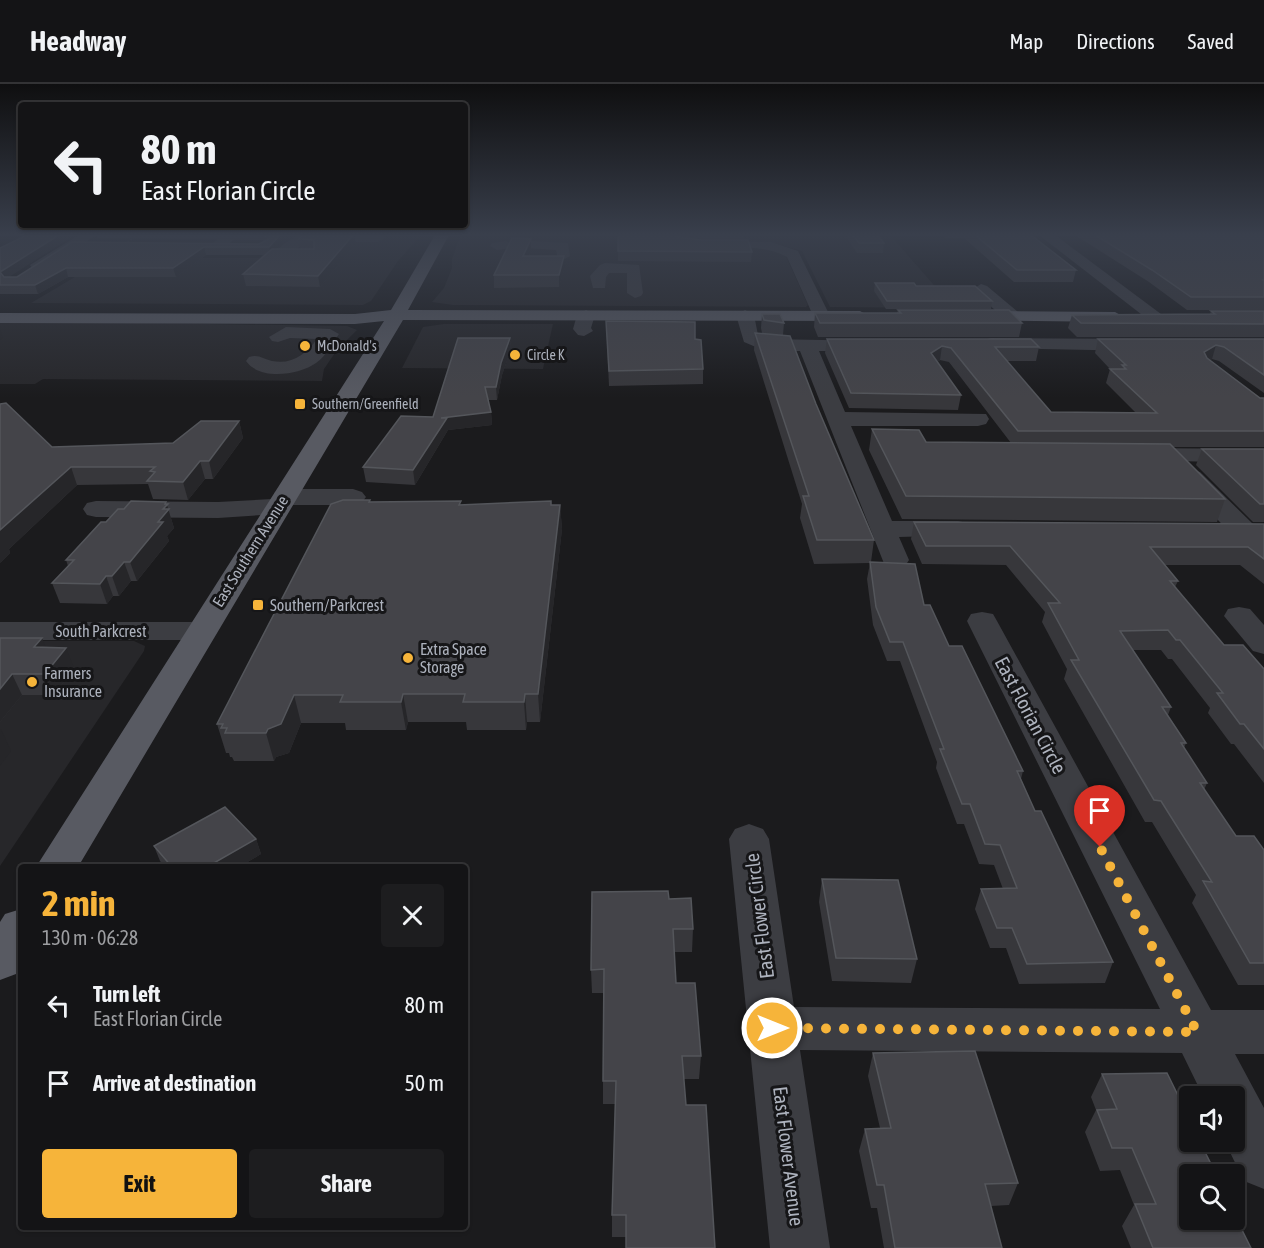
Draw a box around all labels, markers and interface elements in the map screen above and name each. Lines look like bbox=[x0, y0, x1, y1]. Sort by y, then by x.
text: Headway bbox=[30, 25, 126, 57]
text: Map bbox=[1009, 29, 1043, 53]
text: Directions bbox=[1076, 29, 1155, 53]
text: Saved bbox=[1188, 29, 1234, 53]
text: 80 m bbox=[141, 125, 216, 173]
icon: left bbox=[42, 126, 120, 204]
text: East Florian Circle bbox=[141, 175, 316, 206]
place label: McDonald's bbox=[317, 338, 377, 354]
marker: McDonald's bbox=[298, 339, 312, 353]
place label: Circle K bbox=[527, 347, 565, 363]
marker: Circle K bbox=[508, 348, 522, 362]
place label: Southern/Greenfield bbox=[312, 396, 419, 412]
marker: Southern/Greenfield bbox=[293, 397, 307, 411]
street label: East Southern Avenue bbox=[209, 492, 291, 610]
place label: Southern/Parkcrest bbox=[270, 596, 384, 614]
marker: Southern/Parkcrest bbox=[251, 598, 265, 612]
street label: South Parkcrest bbox=[55, 622, 147, 640]
place label: Extra Space Storage bbox=[420, 640, 487, 677]
marker: Extra Space Storage bbox=[401, 651, 415, 665]
street label: East Florian Circle bbox=[991, 653, 1071, 777]
place label: Farmers Insurance bbox=[44, 664, 102, 700]
marker: Farmers Insurance bbox=[25, 675, 39, 689]
pin bbox=[1074, 785, 1125, 847]
icon: arrive bbox=[1083, 794, 1116, 827]
street label: East Flower Circle bbox=[740, 852, 778, 980]
text: 2 min bbox=[42, 882, 116, 924]
button: close bbox=[381, 884, 444, 947]
text: 130 m · 06:28 bbox=[42, 926, 138, 949]
text: Turn left bbox=[93, 981, 160, 1007]
icon: left bbox=[42, 989, 75, 1022]
text: 80 m bbox=[404, 992, 444, 1018]
position arrow bbox=[740, 996, 804, 1060]
text: East Florian Circle bbox=[93, 1007, 222, 1030]
icon: arrive bbox=[42, 1067, 75, 1100]
text: Arrive at destination bbox=[93, 1070, 256, 1096]
text: 50 m bbox=[404, 1070, 444, 1096]
street label: East Flower Avenue bbox=[769, 1085, 809, 1227]
map controls bbox=[1179, 1086, 1245, 1230]
button: sound bbox=[1179, 1086, 1245, 1152]
button: Exit bbox=[42, 1149, 237, 1218]
button: Share bbox=[249, 1149, 444, 1218]
button: search bbox=[1179, 1164, 1245, 1230]

